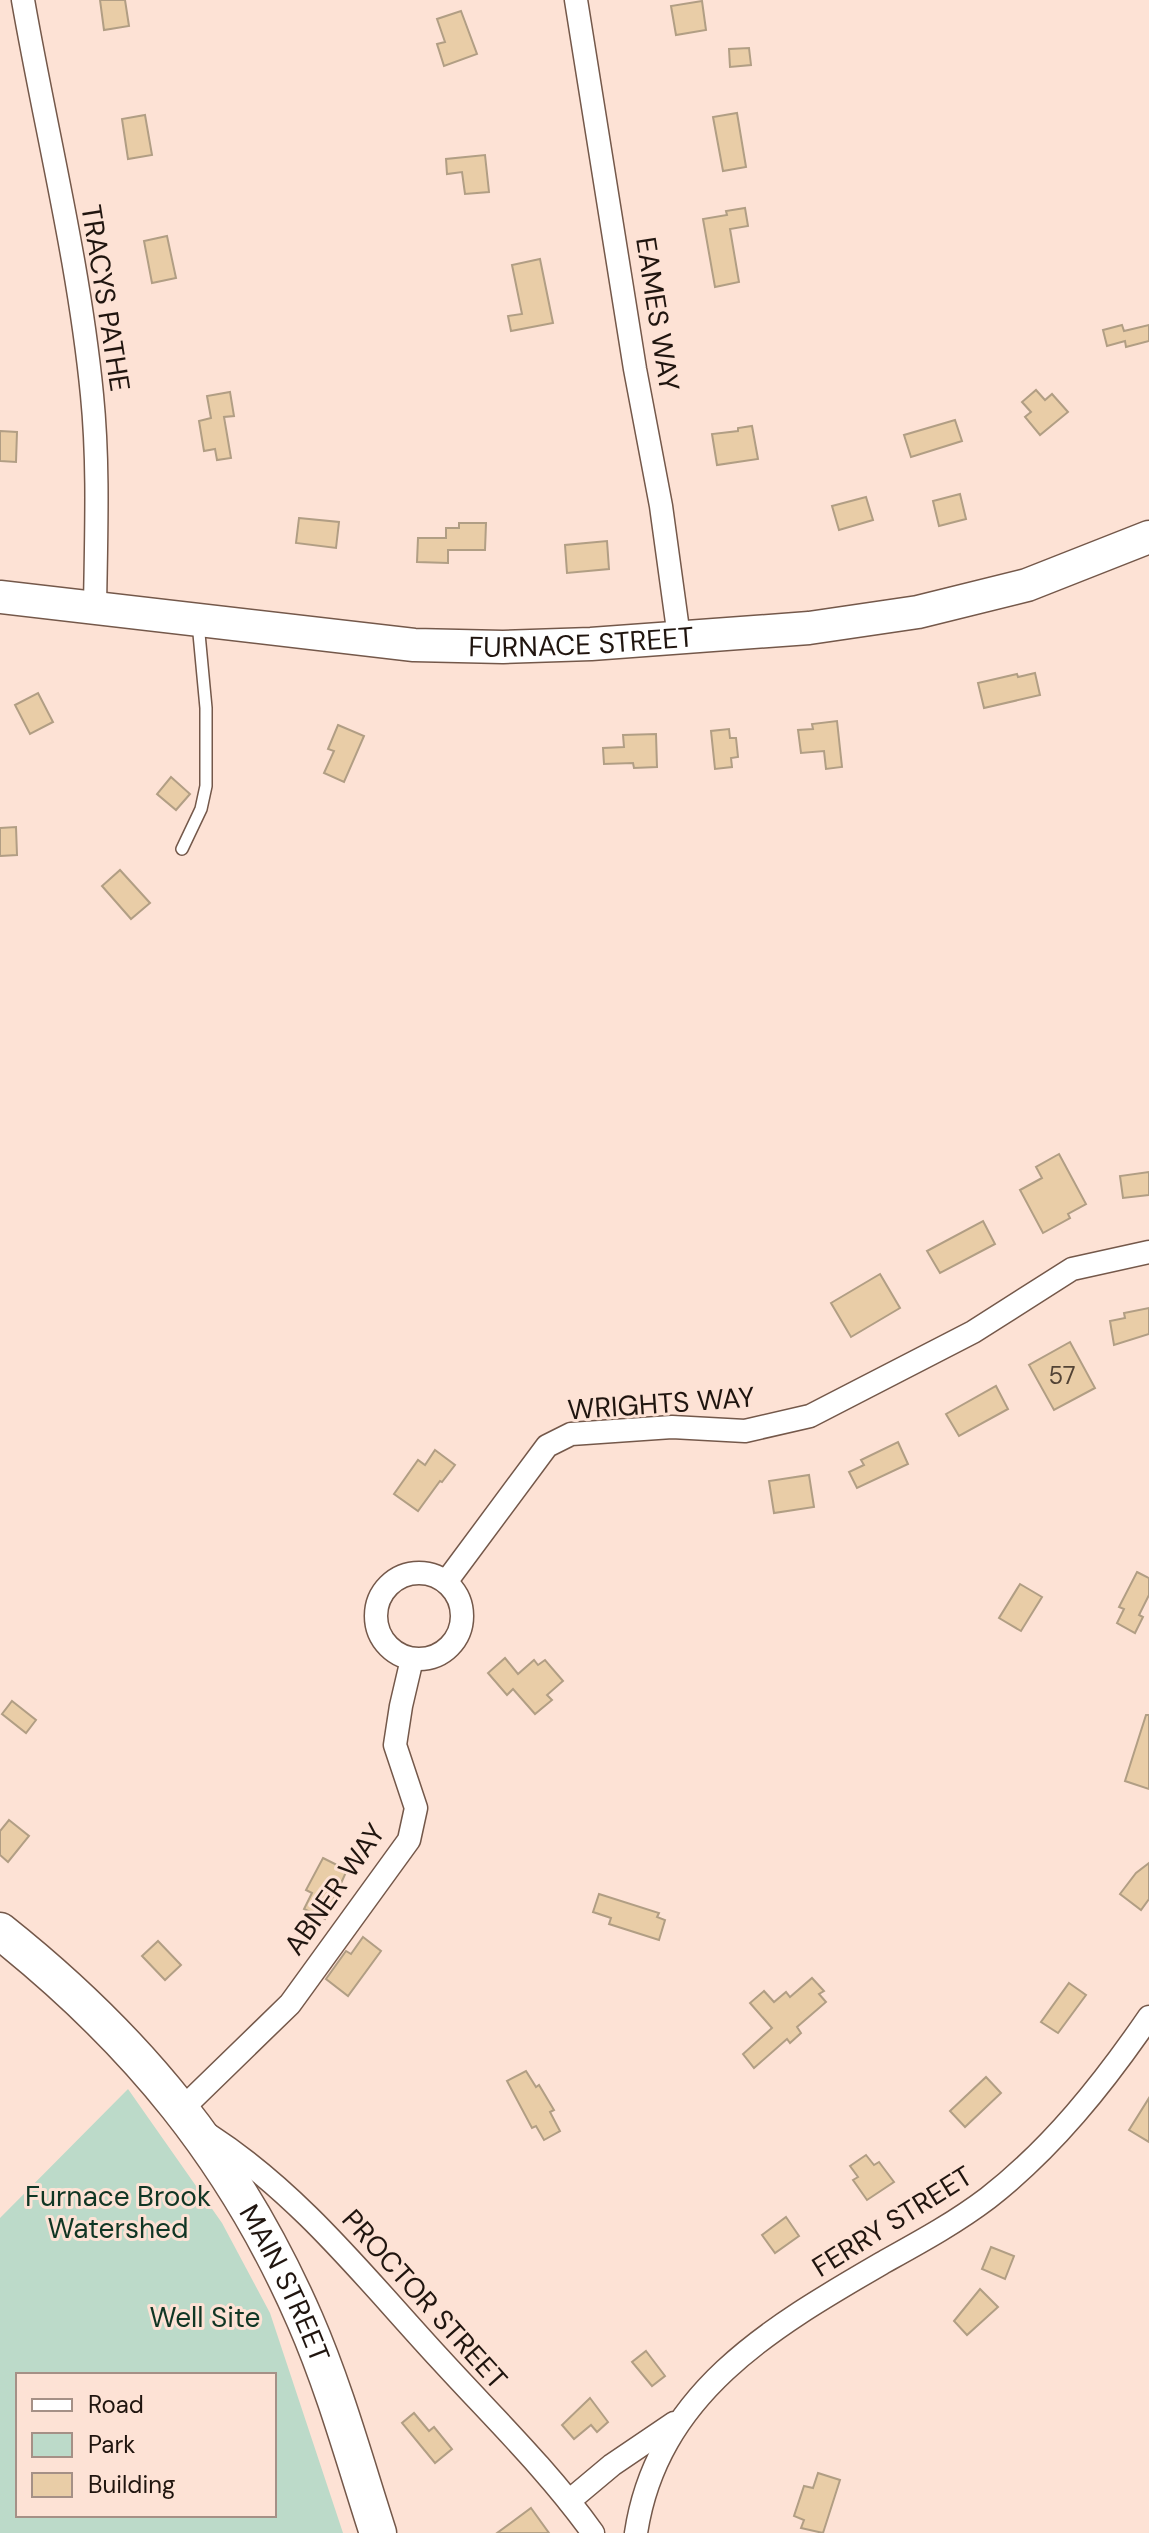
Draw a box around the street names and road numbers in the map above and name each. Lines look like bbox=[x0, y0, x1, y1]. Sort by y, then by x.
street label: TRACYS PATHE bbox=[72, 202, 139, 394]
street label: EAMES WAY bbox=[627, 234, 688, 394]
street label: FURNACE STREET bbox=[468, 619, 695, 666]
street label: WRIGHTS WAY bbox=[566, 1379, 756, 1428]
street label: ABNER WAY bbox=[275, 1816, 393, 1962]
street label: FERRY STREET bbox=[805, 2157, 979, 2285]
street label: MAIN STREET bbox=[231, 2198, 338, 2368]
street label: PROCTOR STREET bbox=[334, 2201, 515, 2397]

